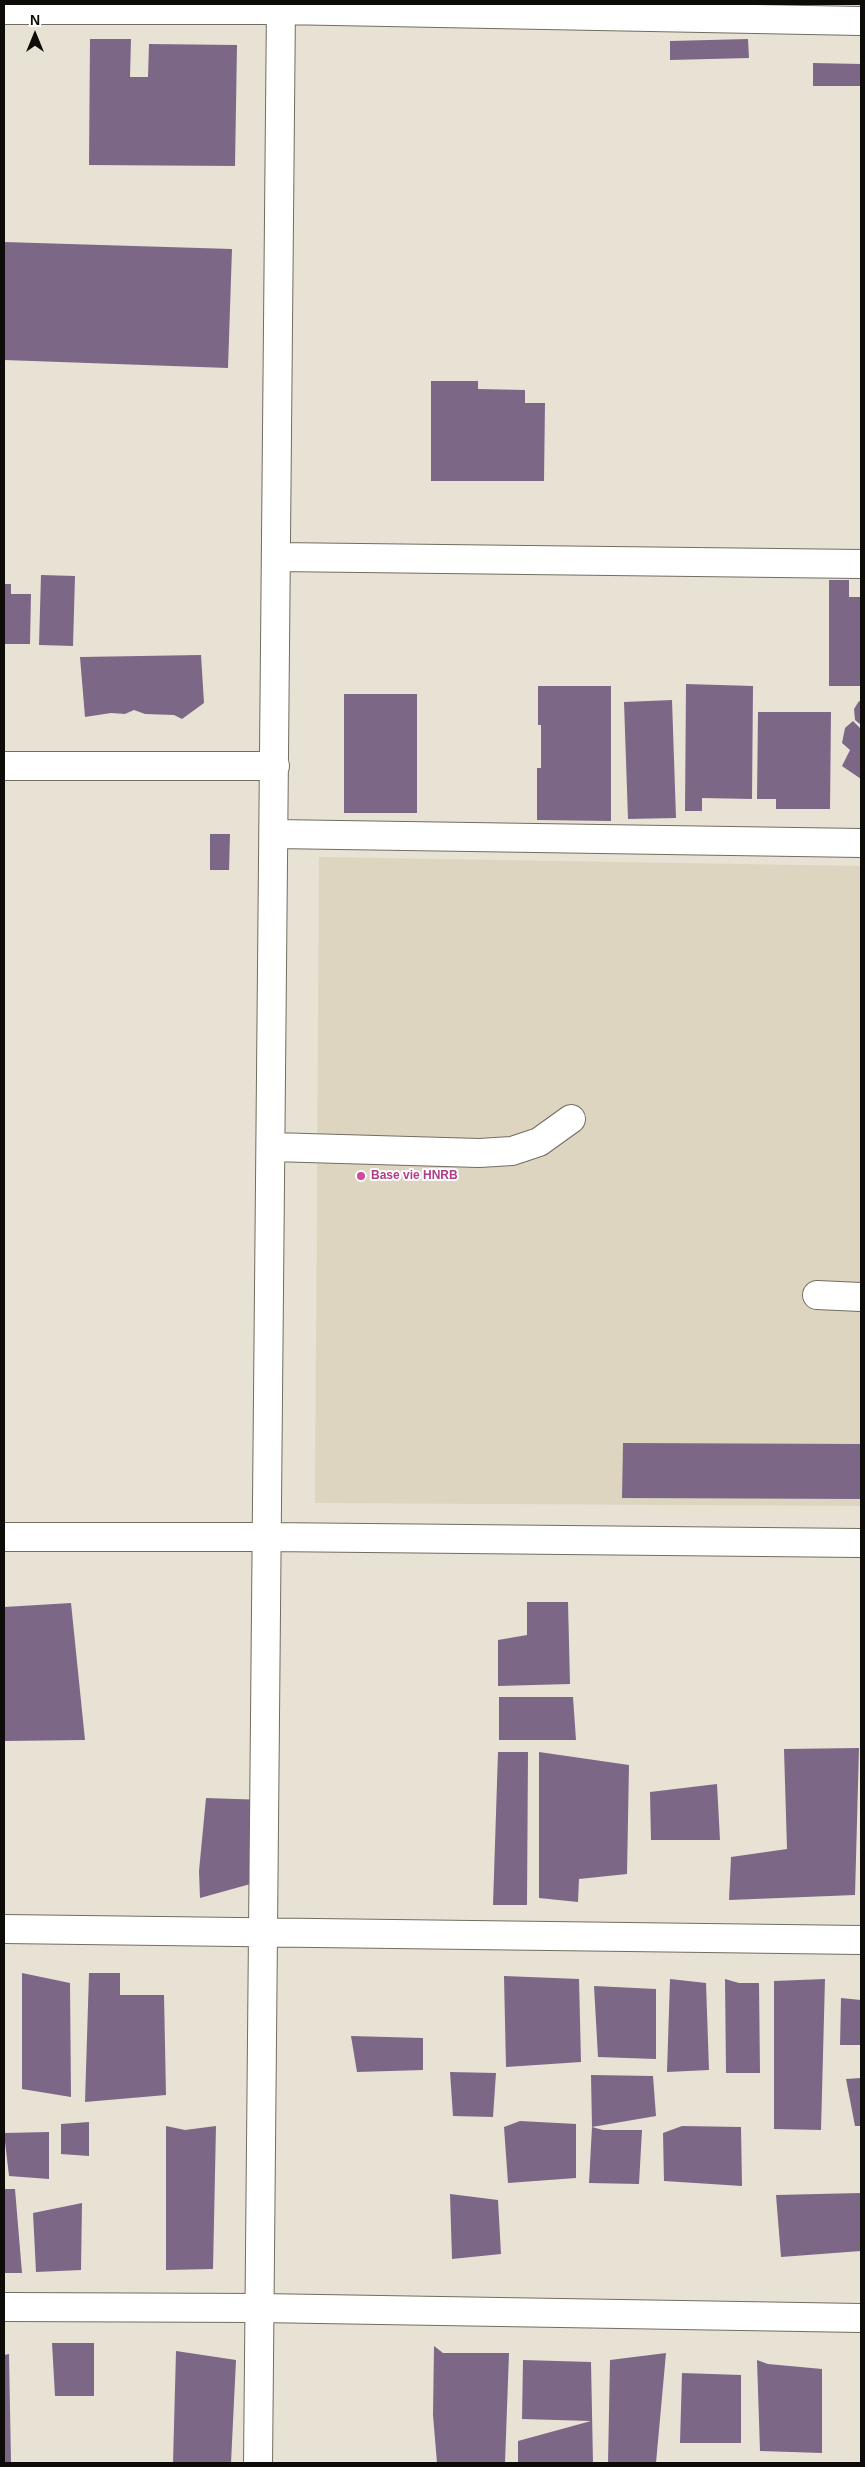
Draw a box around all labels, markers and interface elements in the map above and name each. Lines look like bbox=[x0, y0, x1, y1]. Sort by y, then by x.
north arrow bbox=[10, 10, 60, 60]
text: N bbox=[30, 12, 40, 28]
place label: Base vie HNRB bbox=[371, 1169, 458, 1183]
marker: Base vie HNRB bbox=[355, 1170, 367, 1182]

